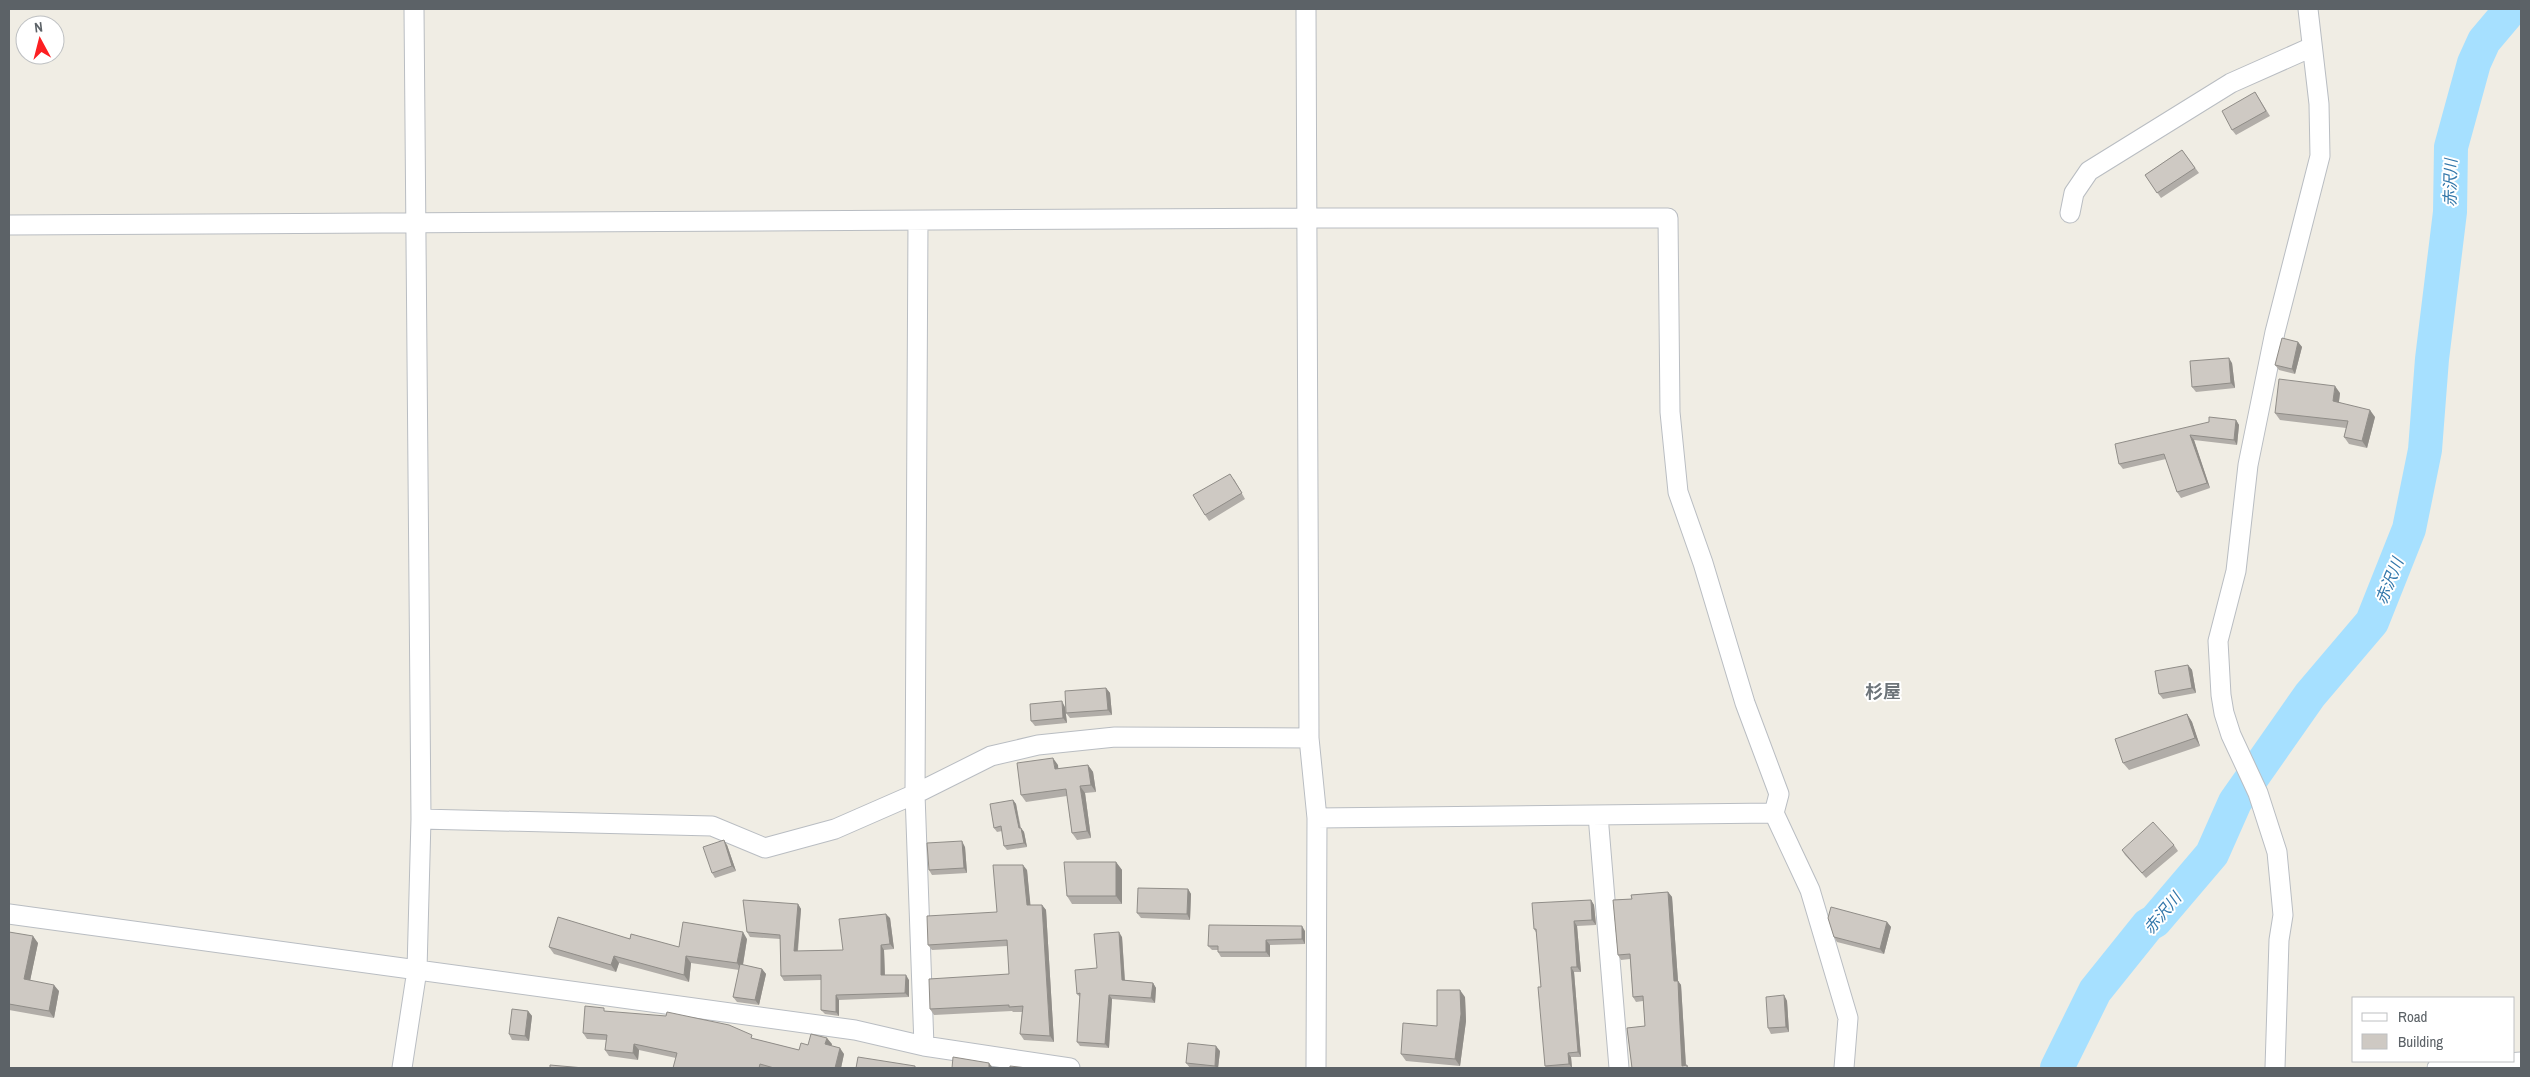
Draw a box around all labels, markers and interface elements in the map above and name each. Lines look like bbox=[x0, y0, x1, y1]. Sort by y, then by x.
north arrow bbox=[15, 15, 65, 65]
text: N bbox=[33, 18, 44, 37]
water label: 赤沢川 bbox=[2439, 157, 2461, 207]
water label: 赤沢川 bbox=[2370, 553, 2409, 607]
district label: 杉屋 bbox=[1865, 679, 1901, 704]
water label: 赤沢川 bbox=[2138, 886, 2187, 938]
legend bbox=[2352, 997, 2515, 1062]
text: Road bbox=[2398, 1006, 2427, 1027]
text: Building bbox=[2398, 1031, 2443, 1052]

